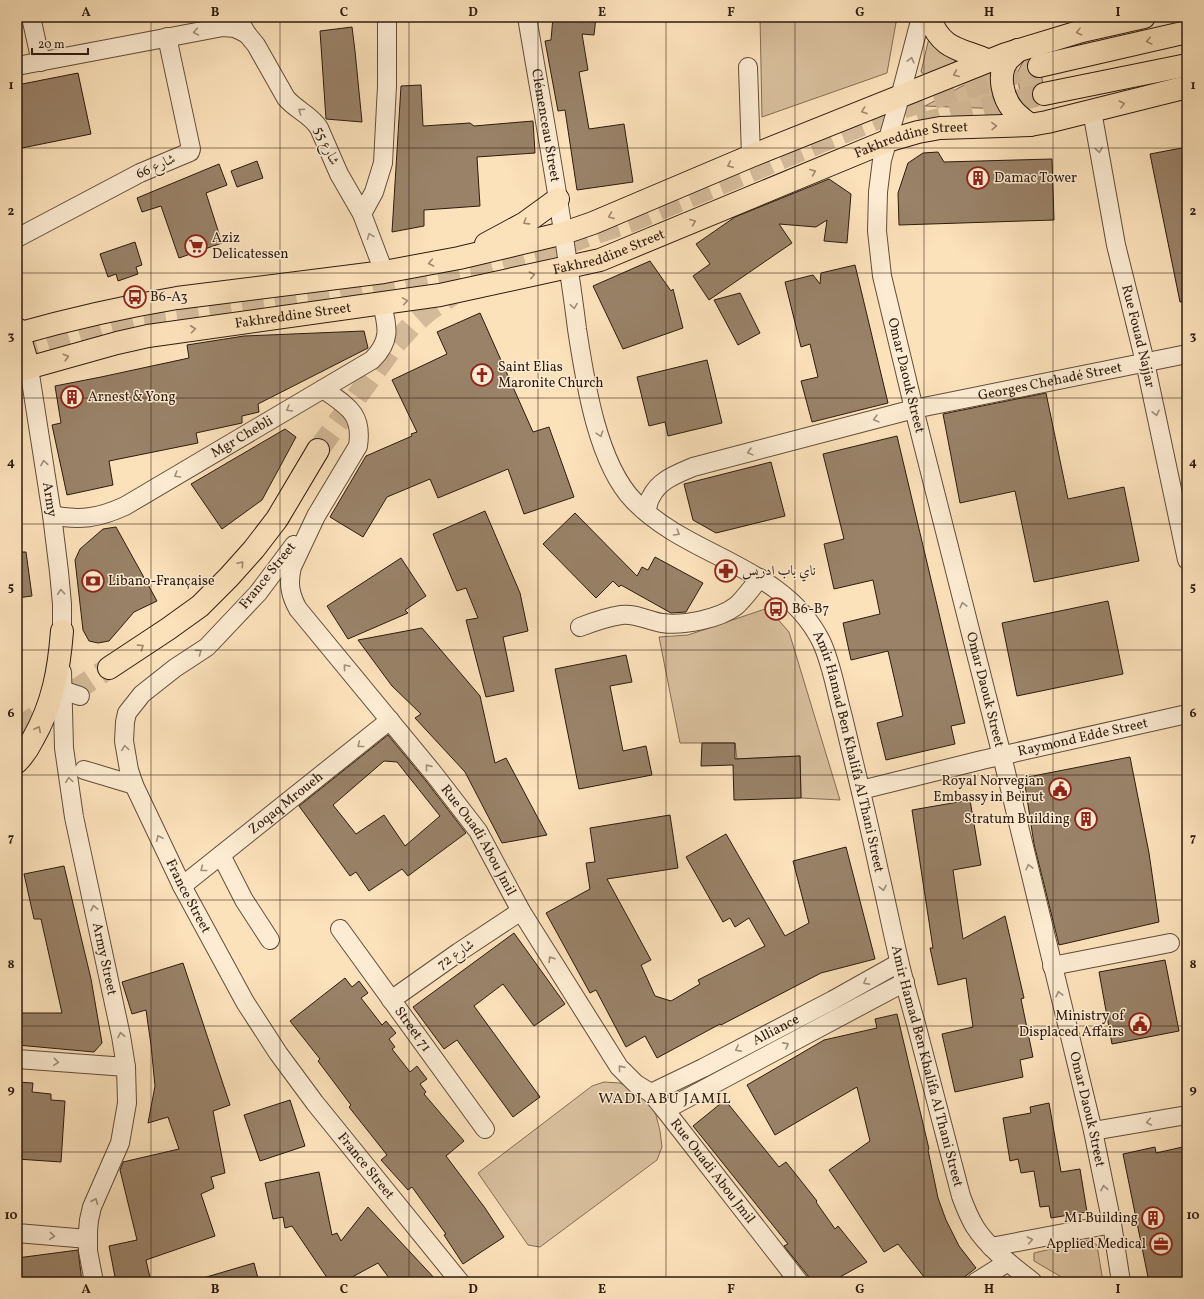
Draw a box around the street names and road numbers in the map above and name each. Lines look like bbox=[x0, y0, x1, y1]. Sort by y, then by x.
street label: Clémenceau Street bbox=[527, 67, 565, 183]
street label: Fakhreddine Street bbox=[851, 118, 968, 163]
street label: شارع 55 bbox=[308, 124, 343, 169]
street label: شارع 66 bbox=[133, 150, 179, 185]
street label: Fakhreddine Street bbox=[551, 225, 668, 280]
street label: Rue Fouad Najjar bbox=[1117, 283, 1160, 390]
street label: Fakhreddine Street bbox=[234, 298, 352, 333]
street label: Omar Daouk Street bbox=[883, 316, 929, 435]
street label: Georges Chehadé Street bbox=[976, 358, 1124, 405]
street label: Mgr Chebli bbox=[207, 411, 277, 463]
street label: Army bbox=[37, 481, 62, 519]
street label: France Street bbox=[235, 538, 301, 613]
street label: Amir Hamad Ben Khalifa Al Thani Street bbox=[808, 627, 889, 874]
street label: Omar Daouk Street bbox=[961, 630, 1009, 749]
street label: Raymond Edde Street bbox=[1016, 714, 1150, 761]
street label: Zoqaq Mroueh bbox=[245, 767, 327, 839]
street label: Rue Ouadi Abou Jmil bbox=[436, 781, 521, 899]
street label: France Street bbox=[161, 856, 215, 937]
street label: Army Street bbox=[87, 921, 122, 997]
street label: شارع 72 bbox=[434, 936, 479, 975]
street label: Amir Hamad Ben Khalifa Al Thani Street bbox=[886, 944, 968, 1189]
street label: Street 71 bbox=[390, 1003, 436, 1056]
street label: Alliance bbox=[749, 1010, 803, 1050]
street label: Omar Daouk Street bbox=[1065, 1050, 1110, 1169]
street label: Rue Ouadi Abou Jmil bbox=[666, 1115, 759, 1227]
street label: France Street bbox=[333, 1128, 399, 1203]

